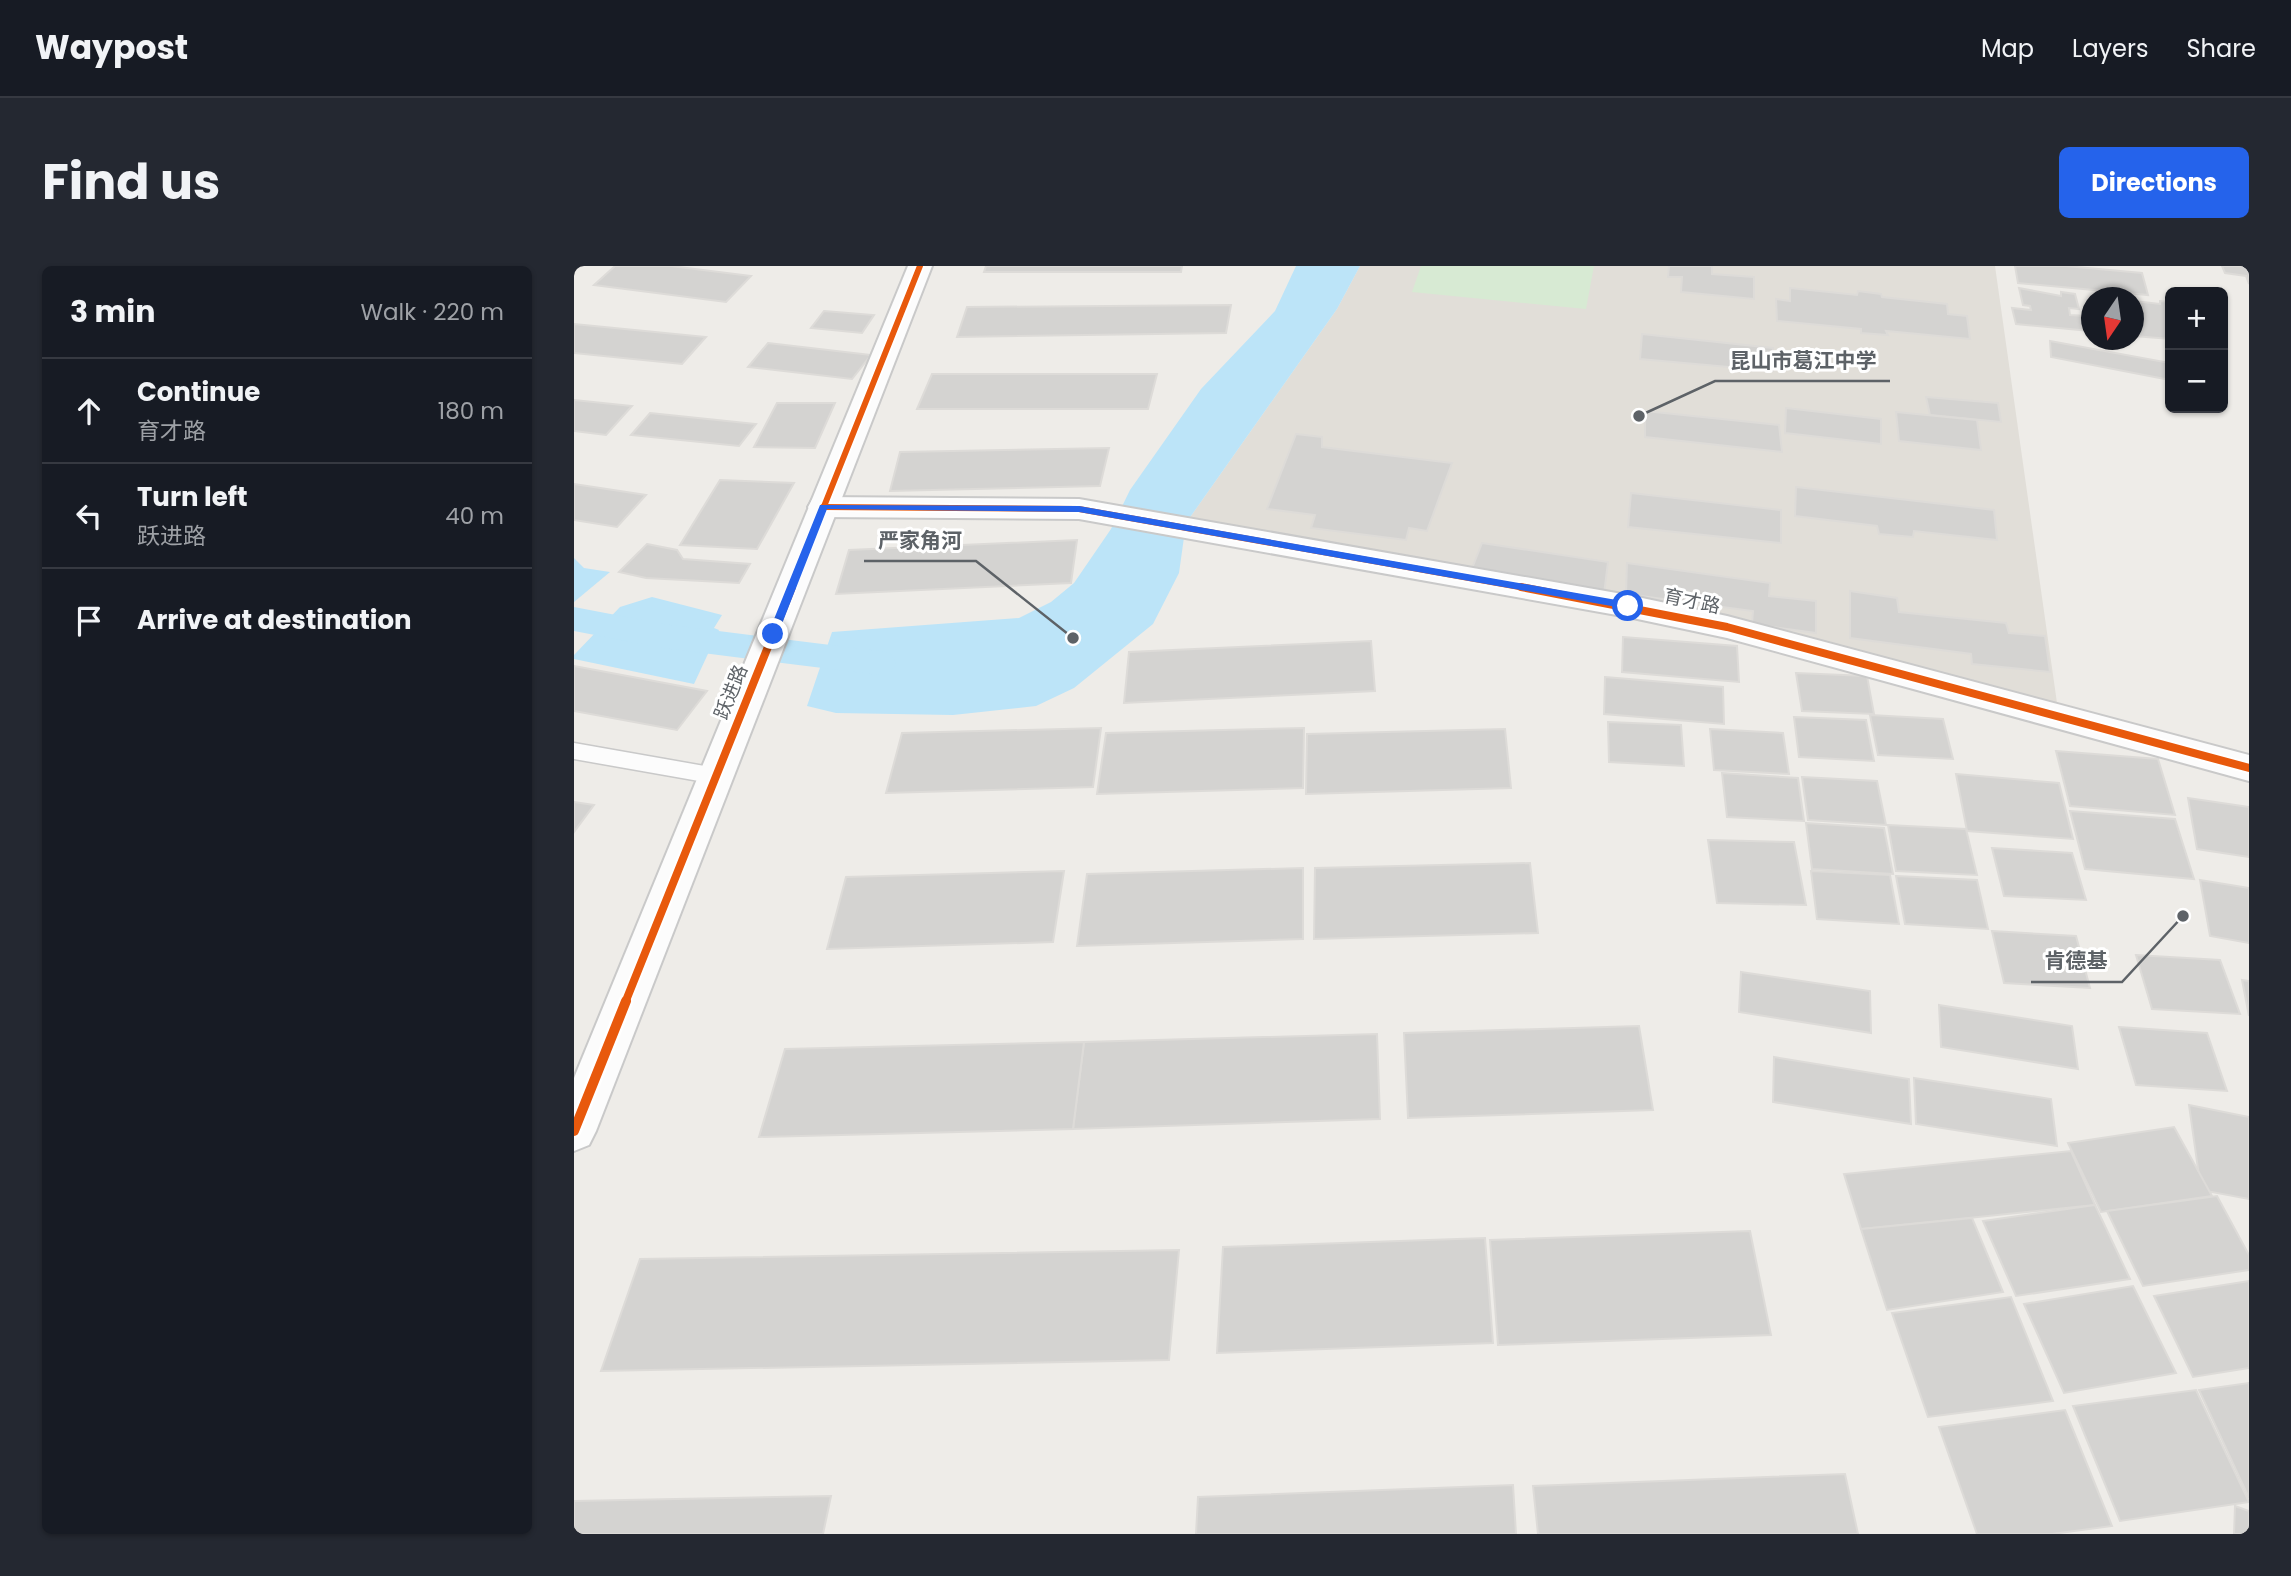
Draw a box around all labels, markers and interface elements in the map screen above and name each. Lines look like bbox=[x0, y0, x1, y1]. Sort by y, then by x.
text: Waypost bbox=[35, 24, 188, 71]
text: Map bbox=[1981, 32, 2034, 65]
text: Layers bbox=[2072, 32, 2148, 65]
text: Share bbox=[2186, 32, 2256, 65]
button: Directions bbox=[2059, 147, 2249, 218]
text: Find us bbox=[42, 148, 220, 216]
north arrow bbox=[2081, 287, 2144, 350]
map controls bbox=[2165, 287, 2228, 413]
button: + bbox=[2165, 287, 2228, 350]
text: 3 min bbox=[70, 290, 155, 333]
text: Walk · 220 m bbox=[361, 296, 504, 328]
callout: 昆山市葛江中学 bbox=[1715, 339, 1890, 381]
text: 昆山市葛江中学 bbox=[1730, 346, 1877, 375]
button: − bbox=[2165, 350, 2228, 413]
text: Continue bbox=[137, 374, 260, 410]
icon: ahead bbox=[70, 392, 108, 430]
text: 180 m bbox=[438, 395, 504, 427]
text: 育才路 bbox=[137, 415, 206, 447]
text: Turn left bbox=[137, 479, 248, 515]
icon: left bbox=[70, 497, 108, 535]
text: 40 m bbox=[445, 500, 504, 532]
callout: 严家角河 bbox=[864, 519, 976, 561]
text: 跃进路 bbox=[137, 520, 206, 552]
text: 严家角河 bbox=[878, 526, 962, 555]
street label: 育才路 bbox=[1661, 582, 1723, 620]
route start bbox=[1612, 590, 1643, 621]
icon: arrive bbox=[70, 602, 108, 640]
text: Arrive at destination bbox=[137, 602, 412, 638]
route end bbox=[757, 618, 788, 649]
street label: 跃进路 bbox=[708, 661, 754, 723]
callout: 肯德基 bbox=[2031, 940, 2122, 982]
text: 肯德基 bbox=[2045, 946, 2108, 975]

